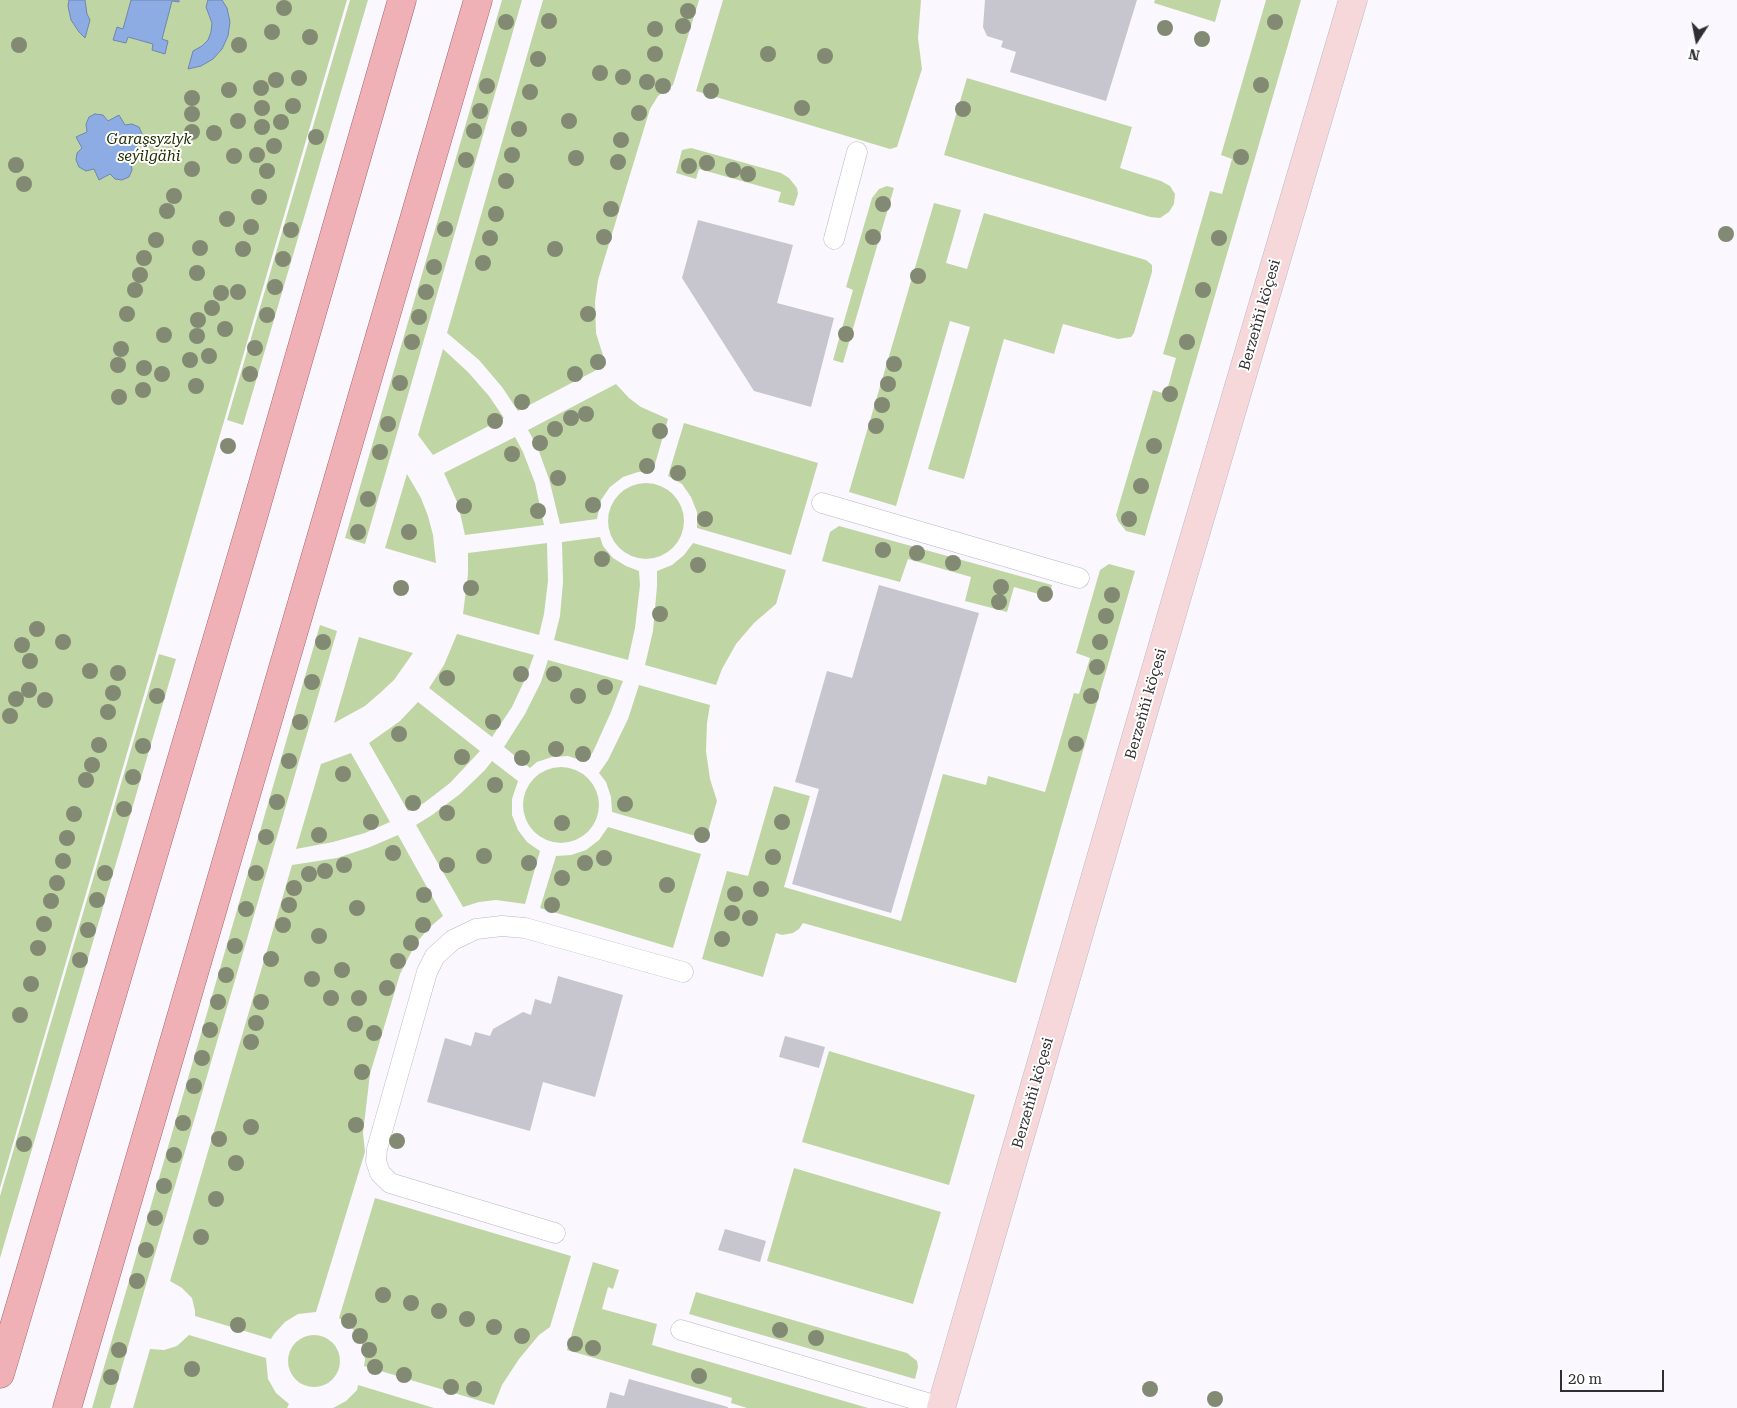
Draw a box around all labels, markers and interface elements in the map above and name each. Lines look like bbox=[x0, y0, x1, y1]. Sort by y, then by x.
north arrow bbox=[1672, 15, 1722, 65]
text: N bbox=[1687, 46, 1701, 64]
park label: Garaşsyzlyk seýilgähi bbox=[107, 131, 191, 166]
street label: Berzeňňi köçesi bbox=[1236, 257, 1284, 373]
street label: Berzeňňi köçesi bbox=[1122, 646, 1170, 762]
street label: Berzeňňi köçesi bbox=[1009, 1035, 1057, 1151]
scale bar bbox=[1562, 1360, 1666, 1392]
text: 20 m bbox=[1568, 1370, 1602, 1388]

